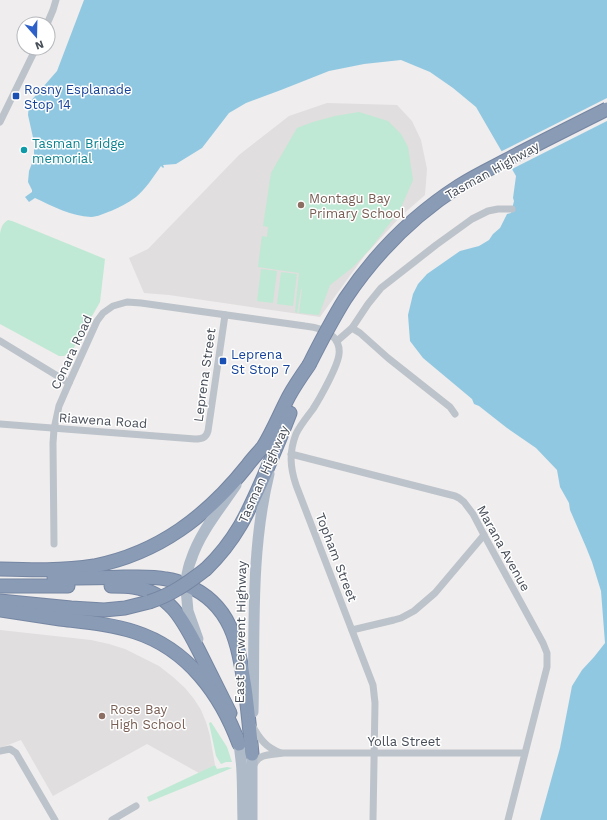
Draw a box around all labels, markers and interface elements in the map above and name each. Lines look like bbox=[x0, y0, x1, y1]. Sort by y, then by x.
north arrow bbox=[16, 16, 56, 56]
text: N bbox=[33, 37, 45, 52]
place label: Rosny Esplanade Stop 14 bbox=[24, 82, 131, 112]
marker: Rosny Esplanade Stop 14 bbox=[11, 91, 21, 101]
place label: Tasman Bridge memorial bbox=[32, 136, 125, 166]
street label: Tasman Highway bbox=[443, 138, 542, 203]
marker: Tasman Bridge memorial bbox=[19, 145, 29, 155]
place label: Montagu Bay Primary School bbox=[309, 191, 405, 221]
marker: Montagu Bay Primary School bbox=[296, 200, 306, 210]
street label: Conara Road bbox=[48, 313, 95, 392]
street label: Leprena Street bbox=[190, 327, 219, 423]
place label: Leprena St Stop 7 bbox=[231, 347, 290, 377]
marker: Leprena St Stop 7 bbox=[218, 356, 228, 366]
street label: Riawena Road bbox=[58, 410, 148, 431]
street label: Tasman Highway bbox=[235, 423, 292, 525]
street label: Marana Avenue bbox=[474, 503, 533, 594]
street label: Topham Street bbox=[313, 511, 361, 604]
street label: East Derwent Highway bbox=[232, 560, 249, 704]
place label: Rose Bay High School bbox=[110, 702, 186, 732]
marker: Rose Bay High School bbox=[97, 711, 107, 721]
street label: Yolla Street bbox=[368, 734, 441, 749]

